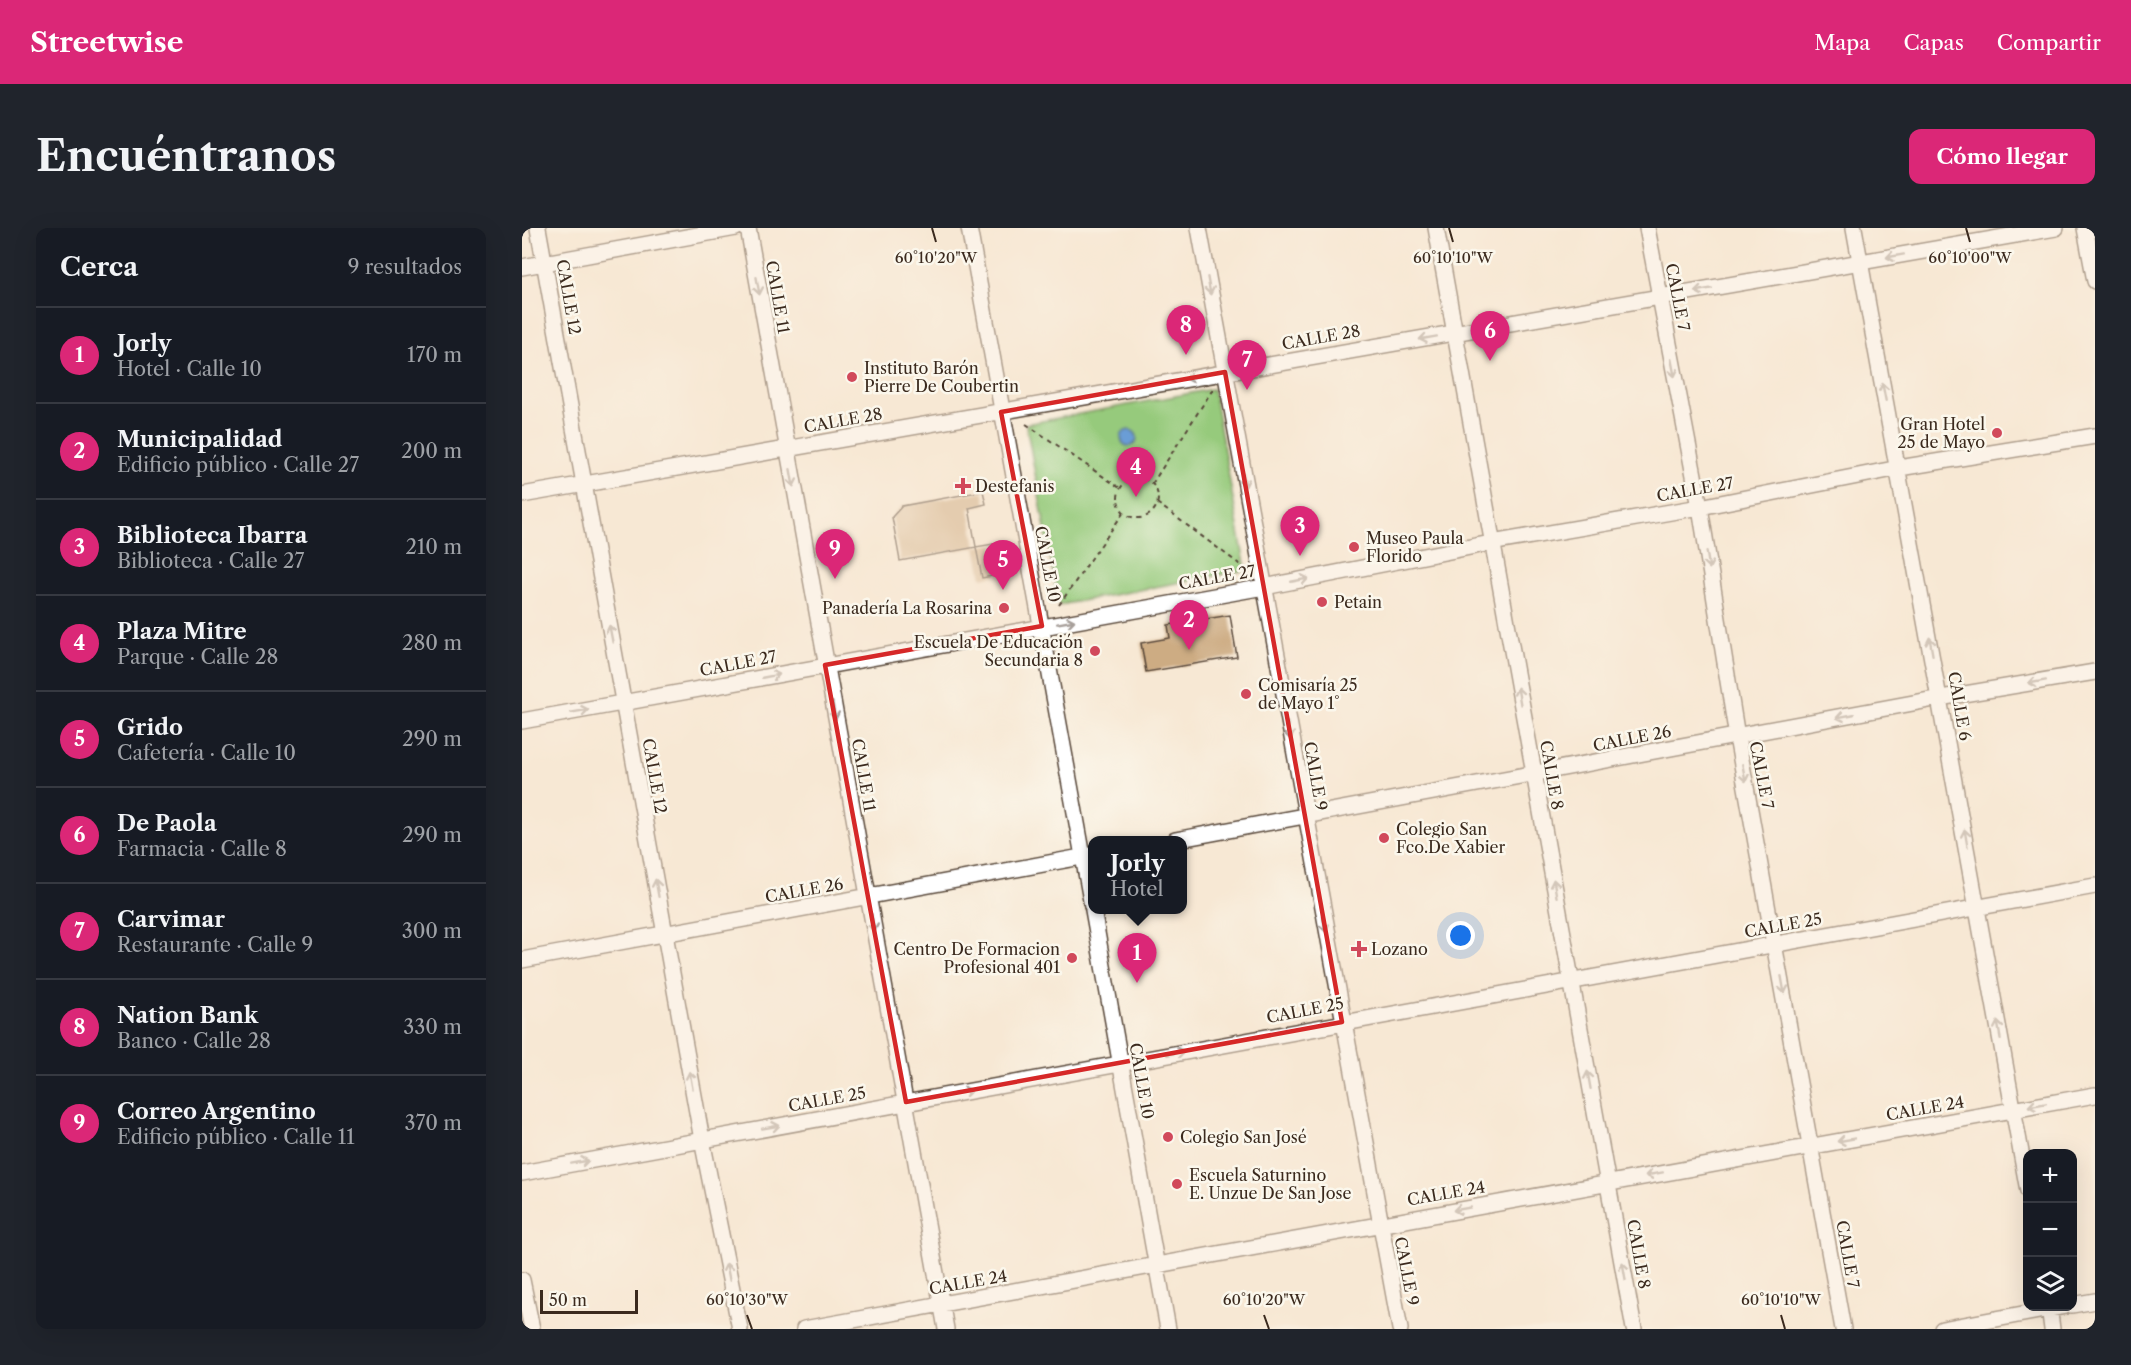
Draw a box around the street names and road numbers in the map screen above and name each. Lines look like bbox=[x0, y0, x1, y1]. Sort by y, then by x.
street label: CALLE 12 bbox=[553, 258, 585, 336]
street label: CALLE 11 bbox=[762, 259, 794, 335]
street label: CALLE 7 bbox=[1662, 262, 1694, 333]
street label: CALLE 28 bbox=[1280, 320, 1362, 354]
street label: CALLE 28 bbox=[802, 403, 884, 437]
street label: CALLE 27 bbox=[1655, 472, 1735, 506]
street label: CALLE 10 bbox=[1031, 524, 1065, 604]
street label: CALLE 27 bbox=[1177, 560, 1257, 594]
street label: CALLE 27 bbox=[698, 646, 778, 680]
street label: CALLE 6 bbox=[1944, 670, 1976, 742]
street label: CALLE 26 bbox=[1591, 721, 1673, 755]
street label: CALLE 12 bbox=[639, 737, 671, 815]
street label: CALLE 11 bbox=[848, 737, 880, 813]
street label: CALLE 8 bbox=[1536, 739, 1568, 811]
street label: CALLE 9 bbox=[1300, 740, 1332, 812]
street label: CALLE 7 bbox=[1746, 740, 1778, 811]
street label: CALLE 26 bbox=[763, 873, 845, 907]
street label: CALLE 25 bbox=[1743, 908, 1823, 942]
street label: CALLE 25 bbox=[1265, 993, 1345, 1027]
street label: CALLE 10 bbox=[1125, 1041, 1159, 1121]
street label: CALLE 25 bbox=[787, 1082, 867, 1116]
street label: CALLE 24 bbox=[1884, 1091, 1966, 1125]
street label: CALLE 24 bbox=[1405, 1176, 1487, 1210]
street label: CALLE 8 bbox=[1623, 1218, 1655, 1290]
street label: CALLE 7 bbox=[1832, 1219, 1864, 1289]
street label: CALLE 9 bbox=[1391, 1235, 1423, 1307]
street label: CALLE 24 bbox=[927, 1265, 1009, 1299]

